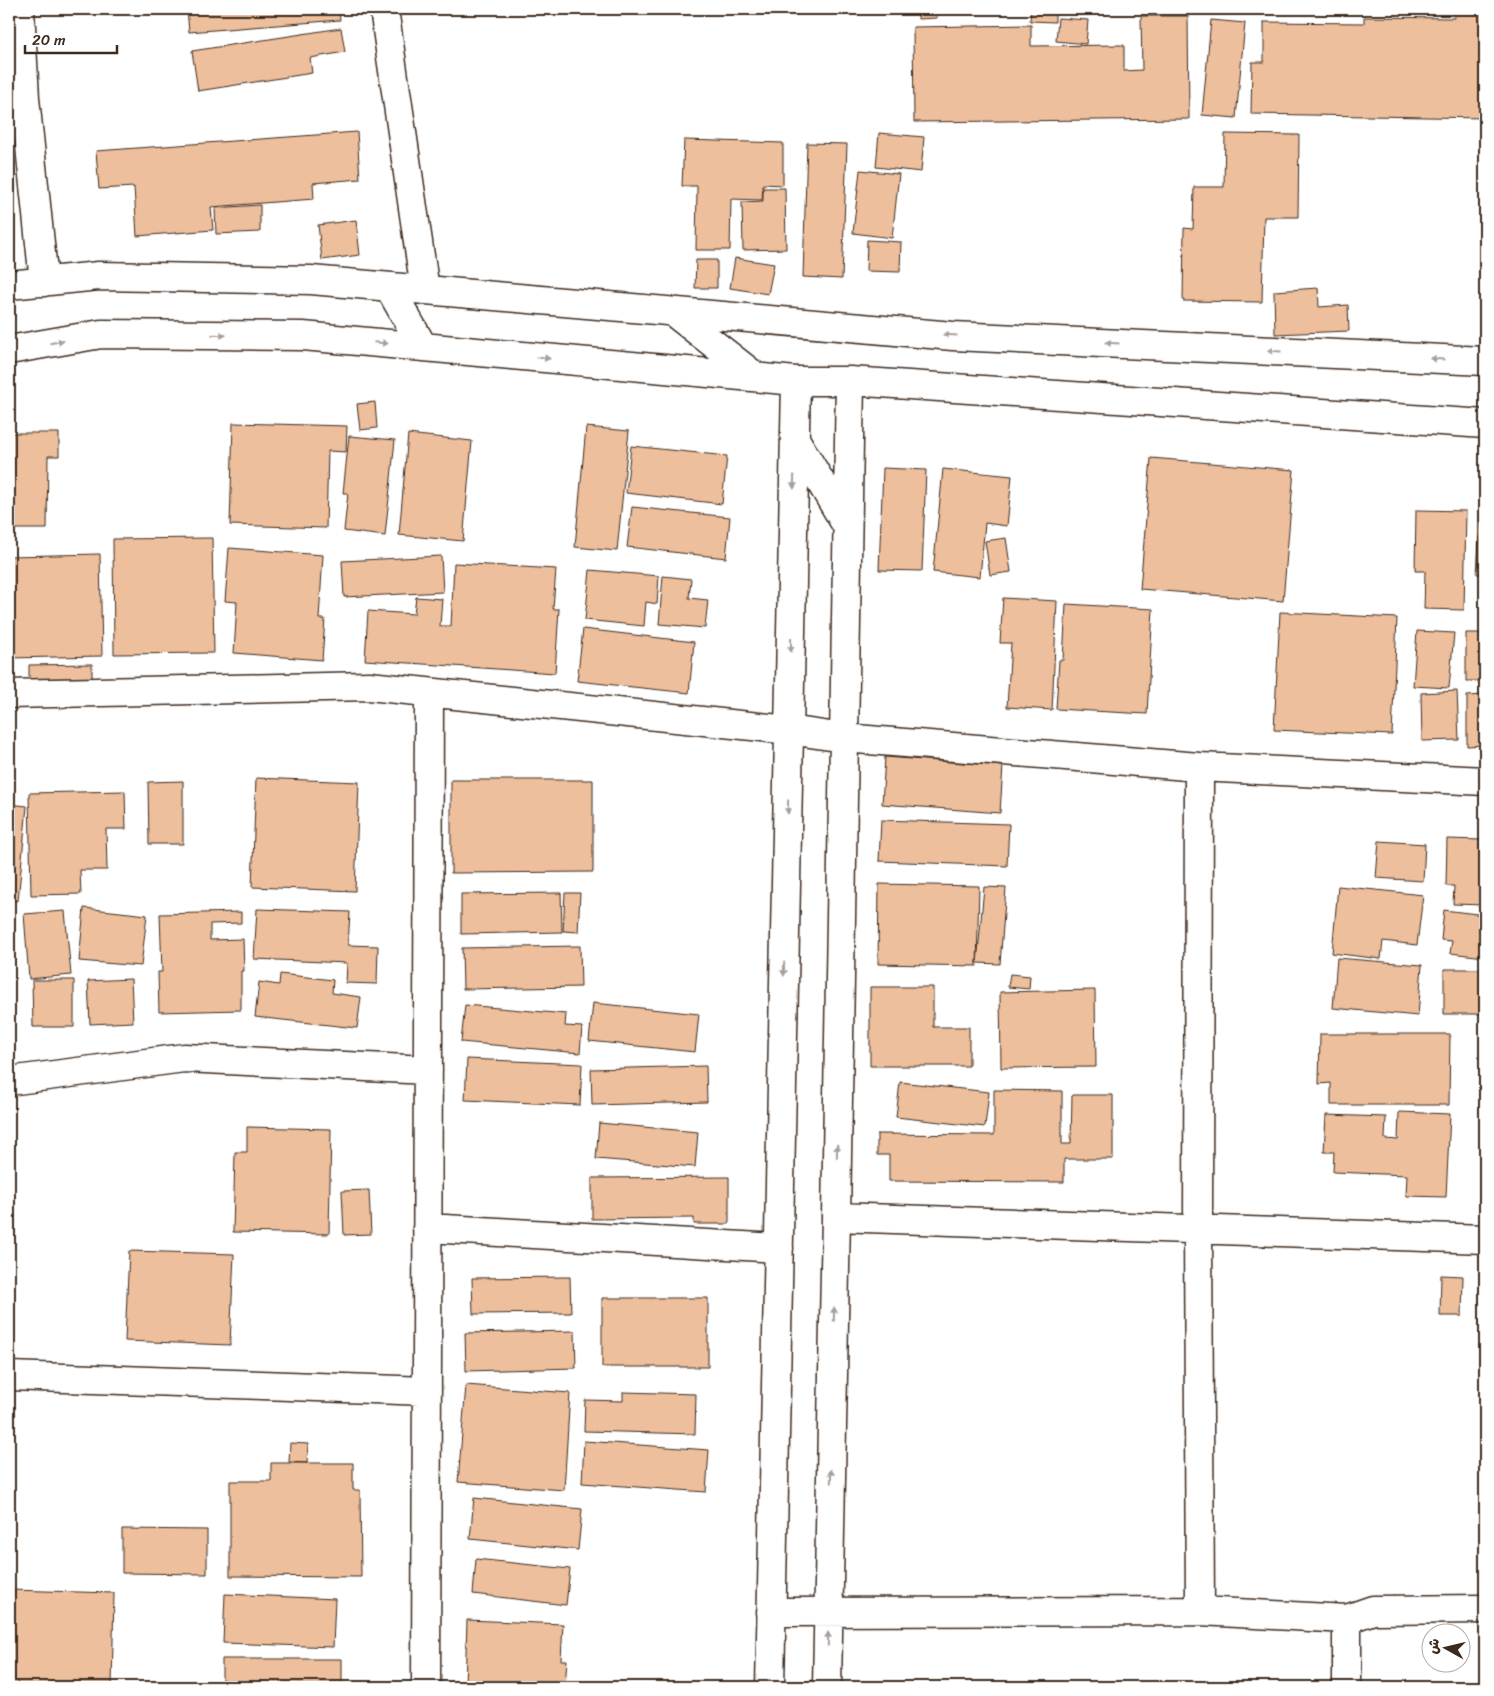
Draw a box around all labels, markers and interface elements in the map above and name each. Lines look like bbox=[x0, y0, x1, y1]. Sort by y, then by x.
scale bar bbox=[25, 22, 118, 54]
text: 20 m bbox=[32, 27, 66, 53]
one-way arrow bbox=[211, 331, 227, 339]
one-way arrow bbox=[941, 331, 957, 339]
one-way arrow bbox=[49, 337, 65, 345]
one-way arrow bbox=[373, 339, 389, 347]
one-way arrow bbox=[1104, 339, 1120, 347]
one-way arrow bbox=[1266, 346, 1282, 354]
one-way arrow bbox=[535, 354, 551, 362]
one-way arrow bbox=[1428, 354, 1444, 362]
one-way arrow bbox=[790, 474, 798, 490]
one-way arrow bbox=[787, 637, 795, 653]
one-way arrow bbox=[783, 799, 791, 815]
one-way arrow bbox=[780, 962, 788, 978]
one-way arrow bbox=[833, 1143, 841, 1159]
one-way arrow bbox=[831, 1305, 839, 1321]
one-way arrow bbox=[827, 1468, 835, 1484]
north arrow bbox=[1422, 1624, 1472, 1674]
one-way arrow bbox=[824, 1630, 832, 1646]
text: ش bbox=[1420, 1637, 1447, 1656]

